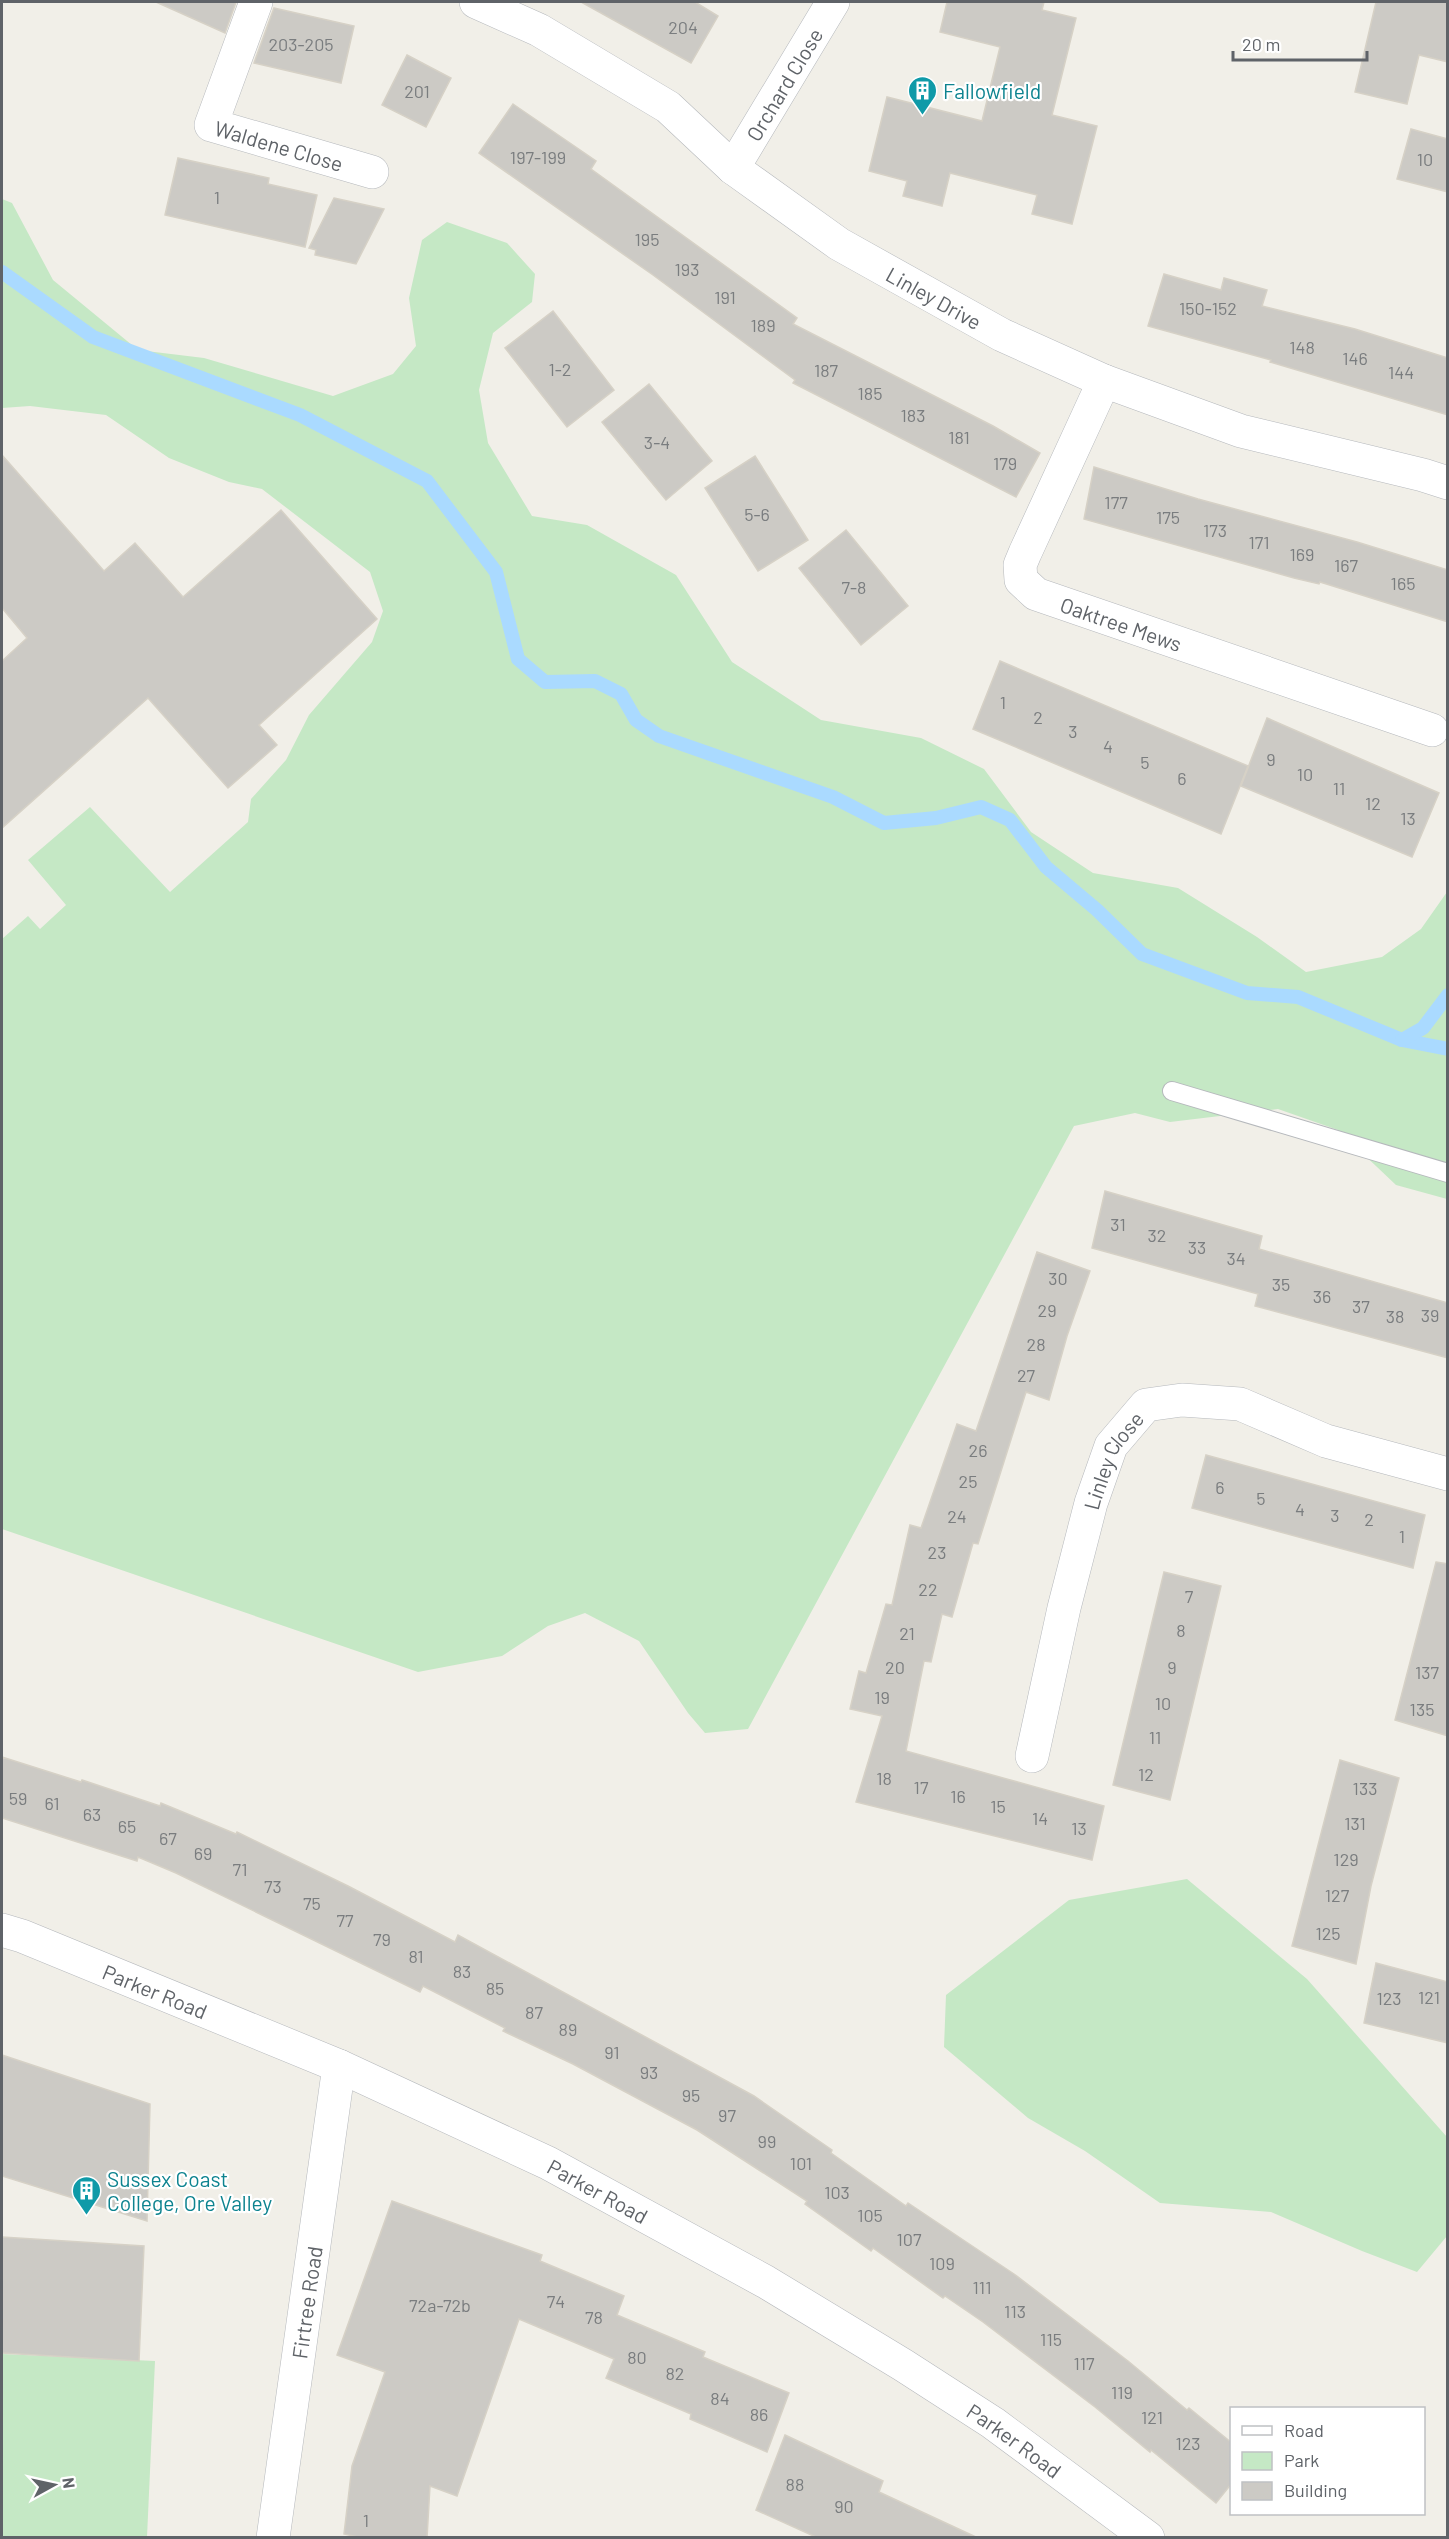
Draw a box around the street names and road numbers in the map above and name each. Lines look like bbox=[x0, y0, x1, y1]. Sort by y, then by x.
street label: Orchard Close bbox=[740, 23, 827, 145]
street label: Waldene Close bbox=[212, 114, 346, 175]
street label: Linley Drive bbox=[882, 261, 986, 334]
street label: Oaktree Mews bbox=[1057, 591, 1185, 656]
street label: Linley Close bbox=[1077, 1406, 1148, 1512]
street label: Parker Road bbox=[100, 1958, 211, 2023]
street label: Parker Road bbox=[544, 2153, 653, 2228]
street label: Firtree Road bbox=[286, 2244, 326, 2360]
street label: Parker Road bbox=[963, 2397, 1067, 2482]

